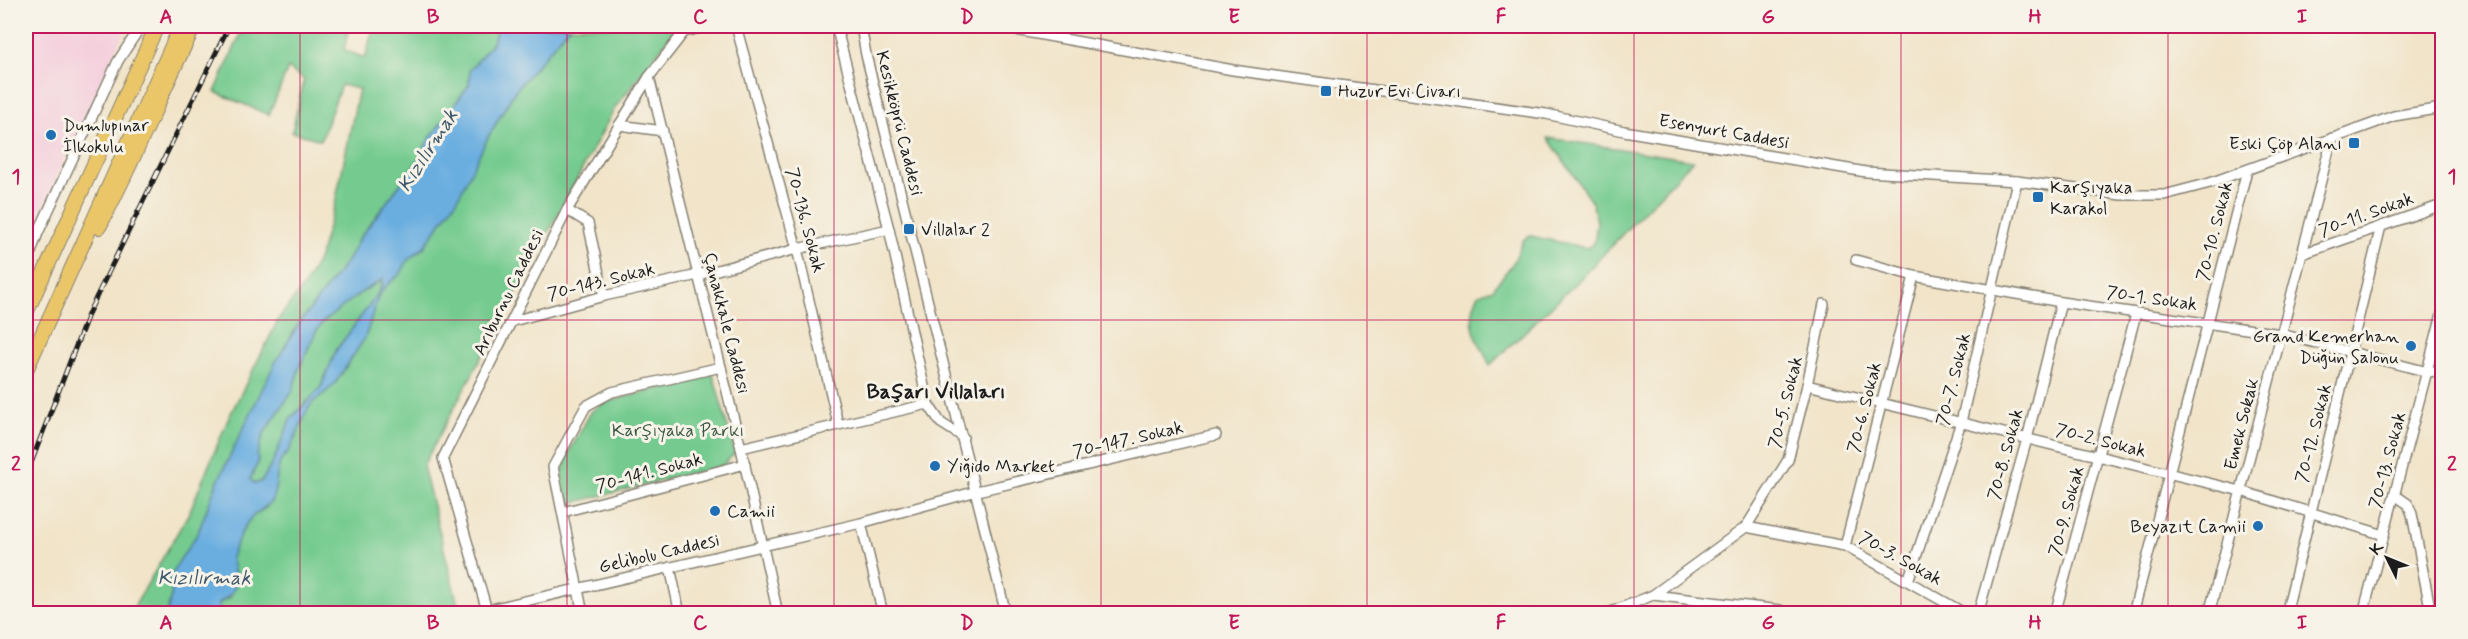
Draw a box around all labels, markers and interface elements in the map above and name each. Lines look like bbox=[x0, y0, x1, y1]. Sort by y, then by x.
text: A bbox=[159, 4, 173, 31]
text: B bbox=[427, 4, 440, 31]
text: C bbox=[693, 4, 708, 31]
text: D bbox=[960, 4, 974, 31]
text: E bbox=[1228, 4, 1240, 31]
text: F bbox=[1496, 4, 1507, 31]
text: G bbox=[1761, 4, 1775, 31]
text: H bbox=[2028, 4, 2042, 31]
text: I bbox=[2297, 4, 2307, 31]
street label: Kesikköprü Caddesi bbox=[869, 48, 929, 198]
place label: Huzur Evi Civarı bbox=[1338, 80, 1461, 104]
marker: Huzur Evi Civarı bbox=[1319, 84, 1333, 98]
water label: Kızılırmak bbox=[392, 104, 465, 197]
street label: Esenyurt Caddesi bbox=[1657, 109, 1791, 155]
place label: Dumlupınar İlkokulu bbox=[63, 114, 149, 159]
marker: Dumlupınar İlkokulu bbox=[44, 128, 58, 142]
place label: Eski Çöp Alanı bbox=[2229, 132, 2342, 156]
marker: Eski Çöp Alanı bbox=[2347, 136, 2361, 150]
text: 1 bbox=[12, 164, 20, 191]
text: 1 bbox=[2448, 164, 2456, 191]
street label: 70-136. Sokak bbox=[780, 165, 831, 275]
place label: Karşıyaka Karakol bbox=[2050, 176, 2132, 221]
street label: 70-10. Sokak bbox=[2191, 179, 2239, 284]
street label: 70-11. Sokak bbox=[2316, 187, 2417, 243]
marker: Karşıyaka Karakol bbox=[2031, 190, 2045, 204]
place label: Villalar 2 bbox=[921, 218, 990, 242]
marker: Villalar 2 bbox=[902, 222, 916, 236]
street label: Arıburnu Caddesi bbox=[468, 225, 550, 360]
street label: Çanakkale Caddesi bbox=[697, 250, 755, 396]
street label: 70-143. Sokak bbox=[545, 257, 657, 307]
street label: 70-1. Sokak bbox=[2105, 281, 2199, 317]
place label: Grand Kemerhan Düğün Salonu bbox=[2253, 325, 2399, 370]
street label: 70-7. Sokak bbox=[1931, 330, 1977, 428]
marker: Grand Kemerhan Düğün Salonu bbox=[2404, 339, 2418, 353]
street label: 70-5. Sokak bbox=[1763, 354, 1809, 451]
street label: 70-6. Sokak bbox=[1842, 359, 1888, 455]
street label: Emek Sokak bbox=[2219, 376, 2265, 473]
district label: Başarı Villaları bbox=[867, 378, 1005, 406]
street label: 70-12. Sokak bbox=[2290, 381, 2338, 485]
street label: 70-8. Sokak bbox=[1982, 406, 2030, 503]
street label: 70-13. Sokak bbox=[2364, 409, 2412, 511]
street label: 70-147. Sokak bbox=[1071, 416, 1186, 464]
street label: 70-2. Sokak bbox=[2053, 418, 2148, 464]
park label: Karşıyaka Parkı bbox=[612, 419, 744, 443]
street label: 70-141. Sokak bbox=[593, 447, 705, 499]
text: 2 bbox=[11, 451, 21, 478]
text: 2 bbox=[2447, 451, 2457, 478]
place label: Yiğido Market bbox=[947, 455, 1055, 479]
marker: Yiğido Market bbox=[928, 459, 942, 473]
street label: 70-9. Sokak bbox=[2043, 464, 2091, 559]
place label: Camii bbox=[727, 500, 775, 524]
marker: Camii bbox=[708, 504, 722, 518]
place label: Beyazıt Camii bbox=[2130, 515, 2246, 539]
marker: Beyazıt Camii bbox=[2251, 519, 2265, 533]
street label: 70-3. Sokak bbox=[1855, 526, 1946, 592]
street label: Gelibolu Caddesi bbox=[597, 528, 722, 580]
north arrow bbox=[2357, 528, 2417, 588]
text: K bbox=[2366, 537, 2389, 560]
water label: Kızılırmak bbox=[157, 565, 251, 592]
text: A bbox=[159, 610, 173, 637]
text: B bbox=[427, 610, 440, 637]
text: C bbox=[693, 610, 708, 637]
text: D bbox=[960, 610, 974, 637]
text: E bbox=[1228, 610, 1240, 637]
text: F bbox=[1496, 610, 1507, 637]
text: G bbox=[1761, 610, 1775, 637]
text: H bbox=[2028, 610, 2042, 637]
text: I bbox=[2297, 610, 2307, 637]

